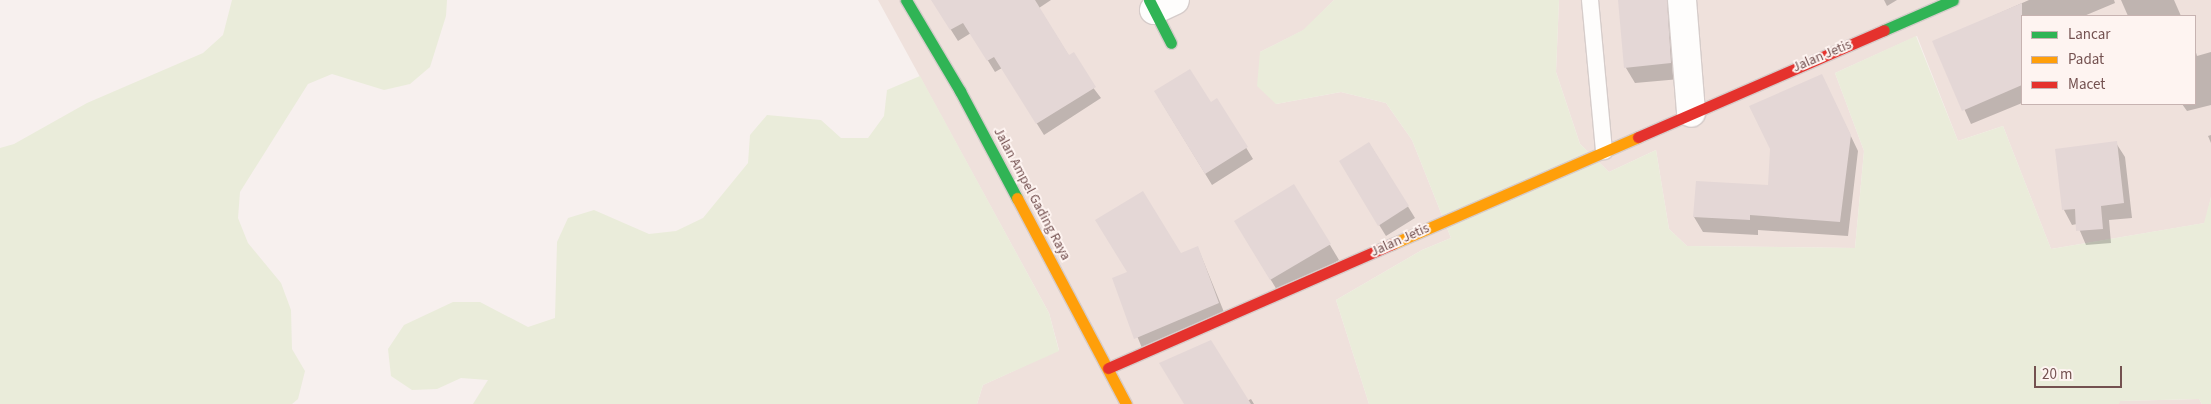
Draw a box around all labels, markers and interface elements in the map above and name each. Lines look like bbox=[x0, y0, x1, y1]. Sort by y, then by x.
legend bbox=[2021, 15, 2196, 105]
text: Lancar bbox=[2068, 24, 2111, 45]
street label: Jalan Jetis bbox=[1790, 36, 1854, 76]
text: Padat bbox=[2068, 49, 2104, 70]
text: Macet bbox=[2068, 74, 2105, 95]
street label: Jalan Ampel Gading Raya bbox=[990, 125, 1074, 263]
street label: Jalan Jetis bbox=[1368, 220, 1432, 260]
scale bar bbox=[2036, 356, 2124, 388]
text: 20 m bbox=[2042, 364, 2072, 385]

